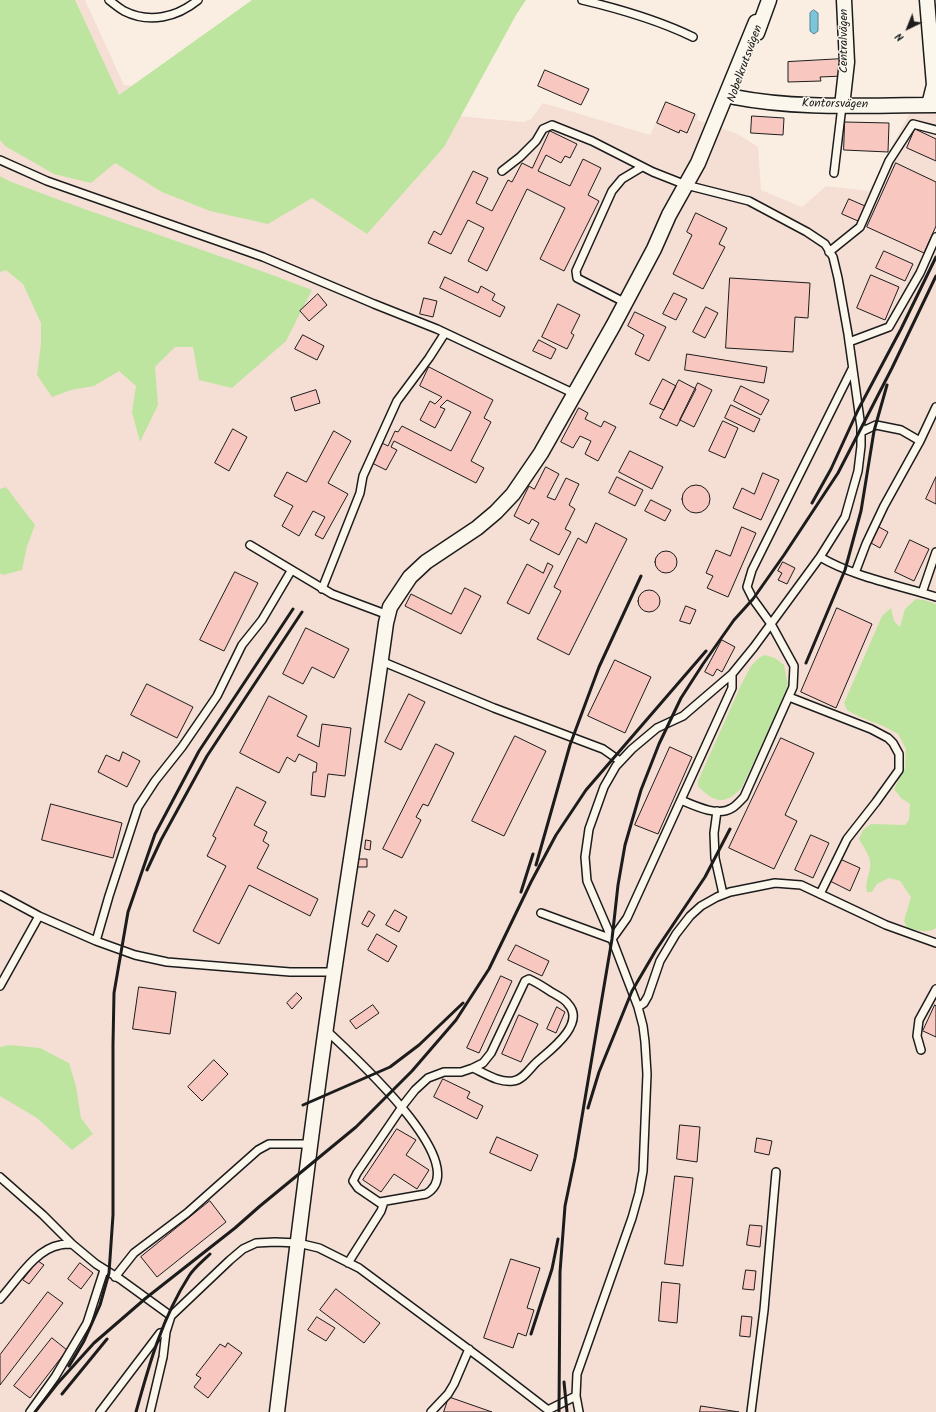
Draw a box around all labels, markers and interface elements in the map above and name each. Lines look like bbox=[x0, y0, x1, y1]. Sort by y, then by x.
north arrow bbox=[888, 8, 928, 48]
street label: Centralvägen bbox=[838, 9, 852, 73]
street label: Nobelkrutsvägen bbox=[725, 23, 767, 105]
text: N bbox=[891, 28, 909, 46]
street label: Kontorsvägen bbox=[802, 97, 868, 113]

